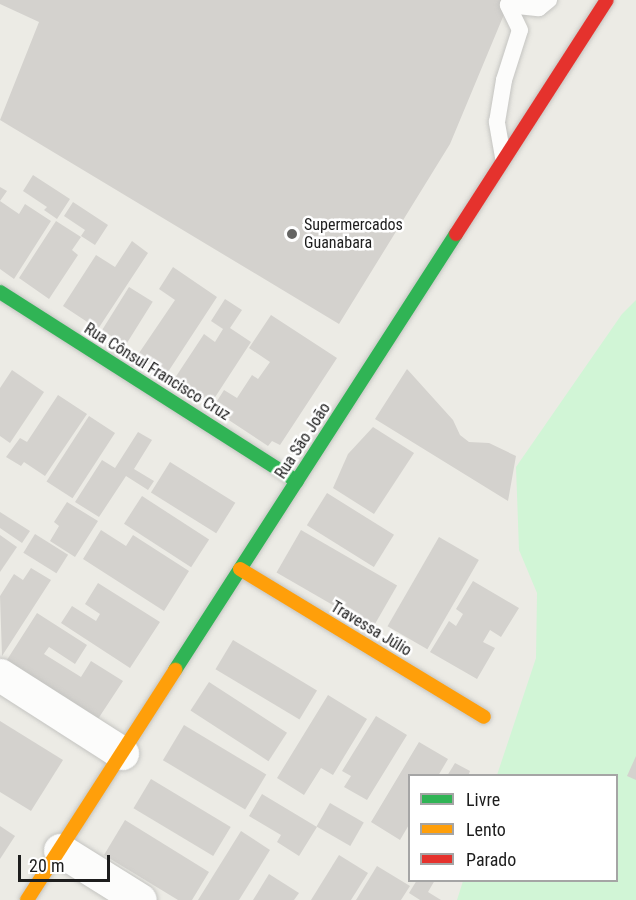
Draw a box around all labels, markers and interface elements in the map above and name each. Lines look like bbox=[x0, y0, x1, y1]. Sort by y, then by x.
place label: Supermercados Guanabara bbox=[304, 215, 403, 253]
marker: Supermercados Guanabara bbox=[285, 227, 299, 241]
street label: Rua Cônsul Francisco Cruz bbox=[81, 319, 233, 425]
street label: Rua São João bbox=[271, 399, 335, 483]
street label: Travessa Júlio bbox=[327, 597, 415, 661]
legend bbox=[408, 774, 618, 882]
text: Livre bbox=[466, 789, 500, 810]
text: Lento bbox=[466, 819, 506, 840]
scale bar bbox=[21, 843, 112, 881]
text: Parado bbox=[466, 849, 516, 870]
text: 20 m bbox=[29, 855, 64, 876]

